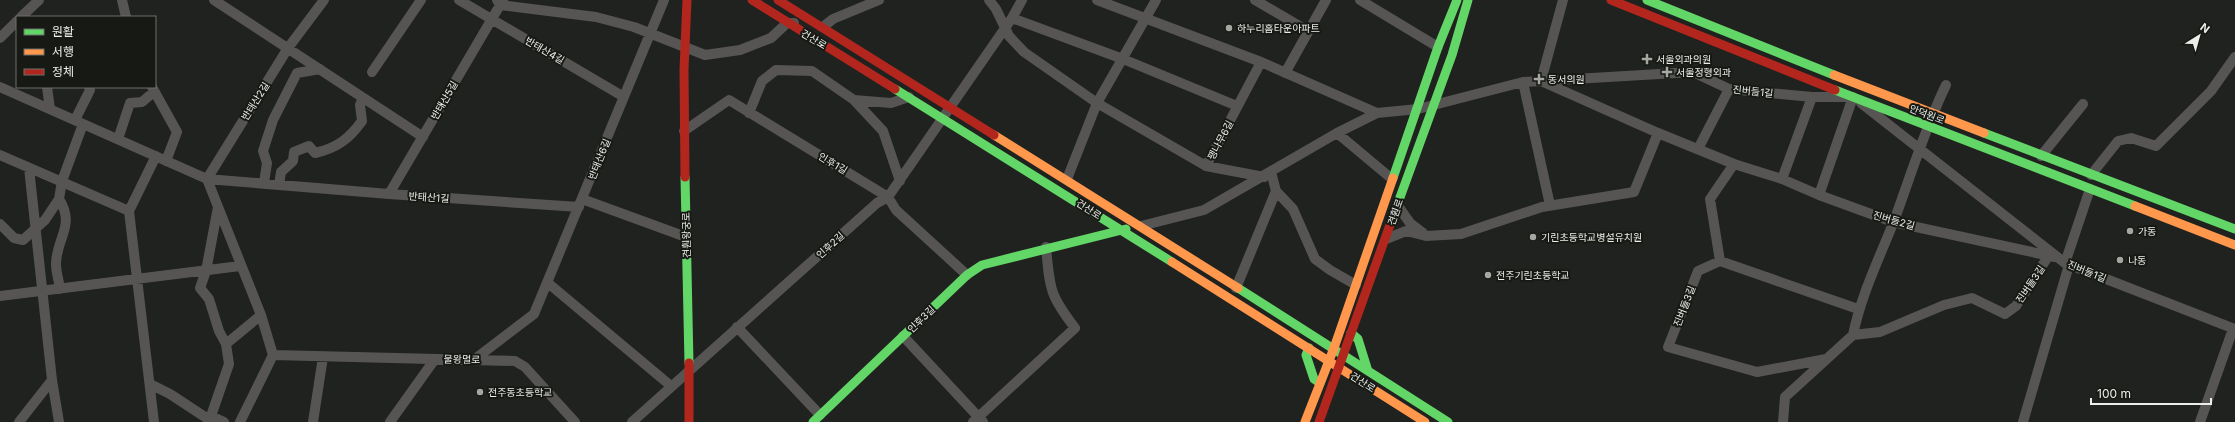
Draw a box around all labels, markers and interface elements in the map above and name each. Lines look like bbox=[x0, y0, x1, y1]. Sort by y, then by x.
legend bbox=[16, 16, 156, 88]
north arrow bbox=[2179, 16, 2219, 56]
text: N bbox=[2197, 20, 2213, 36]
place label: 하누리홈타운아파트 bbox=[1237, 22, 1320, 34]
marker: 하누리홈타운아파트 bbox=[1224, 23, 1234, 33]
text: 원활 bbox=[52, 24, 74, 39]
street label: 건산로 bbox=[799, 27, 829, 51]
street label: 반태산4길 bbox=[523, 34, 567, 66]
text: 서행 bbox=[52, 44, 74, 59]
marker: 서울외과의원 bbox=[1641, 53, 1653, 65]
place label: 서울외과의원 bbox=[1656, 53, 1711, 65]
text: 정체 bbox=[52, 64, 74, 79]
marker: 서울정형외과 bbox=[1661, 66, 1673, 78]
place label: 서울정형외과 bbox=[1676, 66, 1731, 78]
marker: 동서의원 bbox=[1533, 73, 1545, 85]
place label: 동서의원 bbox=[1548, 73, 1585, 85]
street label: 반태산5길 bbox=[428, 78, 460, 122]
street label: 반태산2길 bbox=[239, 80, 271, 122]
street label: 진버들1길 bbox=[1732, 83, 1774, 99]
street label: 안덕원로 bbox=[1908, 102, 1946, 126]
street label: 팽나무6길 bbox=[1205, 118, 1235, 162]
street label: 반태산6길 bbox=[585, 137, 613, 181]
street label: 인후1길 bbox=[816, 150, 850, 176]
street label: 반태산1길 bbox=[408, 190, 450, 204]
street label: 건산로 bbox=[1074, 196, 1104, 222]
street label: 견훤로 bbox=[1385, 197, 1405, 227]
street label: 진버들2길 bbox=[1872, 208, 1916, 232]
street label: 견훤왕궁로 bbox=[680, 212, 692, 258]
place label: 가동 bbox=[2138, 225, 2156, 237]
marker: 가동 bbox=[2125, 226, 2135, 236]
street label: 인후2길 bbox=[813, 229, 847, 261]
place label: 기린초등학교병설유치원 bbox=[1541, 231, 1642, 243]
marker: 기린초등학교병설유치원 bbox=[1528, 232, 1538, 242]
place label: 나동 bbox=[2128, 254, 2146, 266]
marker: 나동 bbox=[2115, 255, 2125, 265]
street label: 진버들1길 bbox=[2066, 258, 2108, 284]
street label: 진버들3길 bbox=[2013, 263, 2047, 305]
place label: 전주기린초등학교 bbox=[1496, 269, 1570, 281]
marker: 전주기린초등학교 bbox=[1483, 270, 1493, 280]
street label: 진버들3길 bbox=[1671, 284, 1697, 328]
street label: 인후3길 bbox=[905, 303, 937, 335]
street label: 물왕멀로 bbox=[443, 353, 481, 365]
street label: 건산로 bbox=[1348, 369, 1378, 395]
scale bar bbox=[2091, 380, 2211, 406]
place label: 전주동초등학교 bbox=[488, 386, 552, 398]
text: 100 m bbox=[2097, 386, 2131, 401]
marker: 전주동초등학교 bbox=[475, 387, 485, 397]

